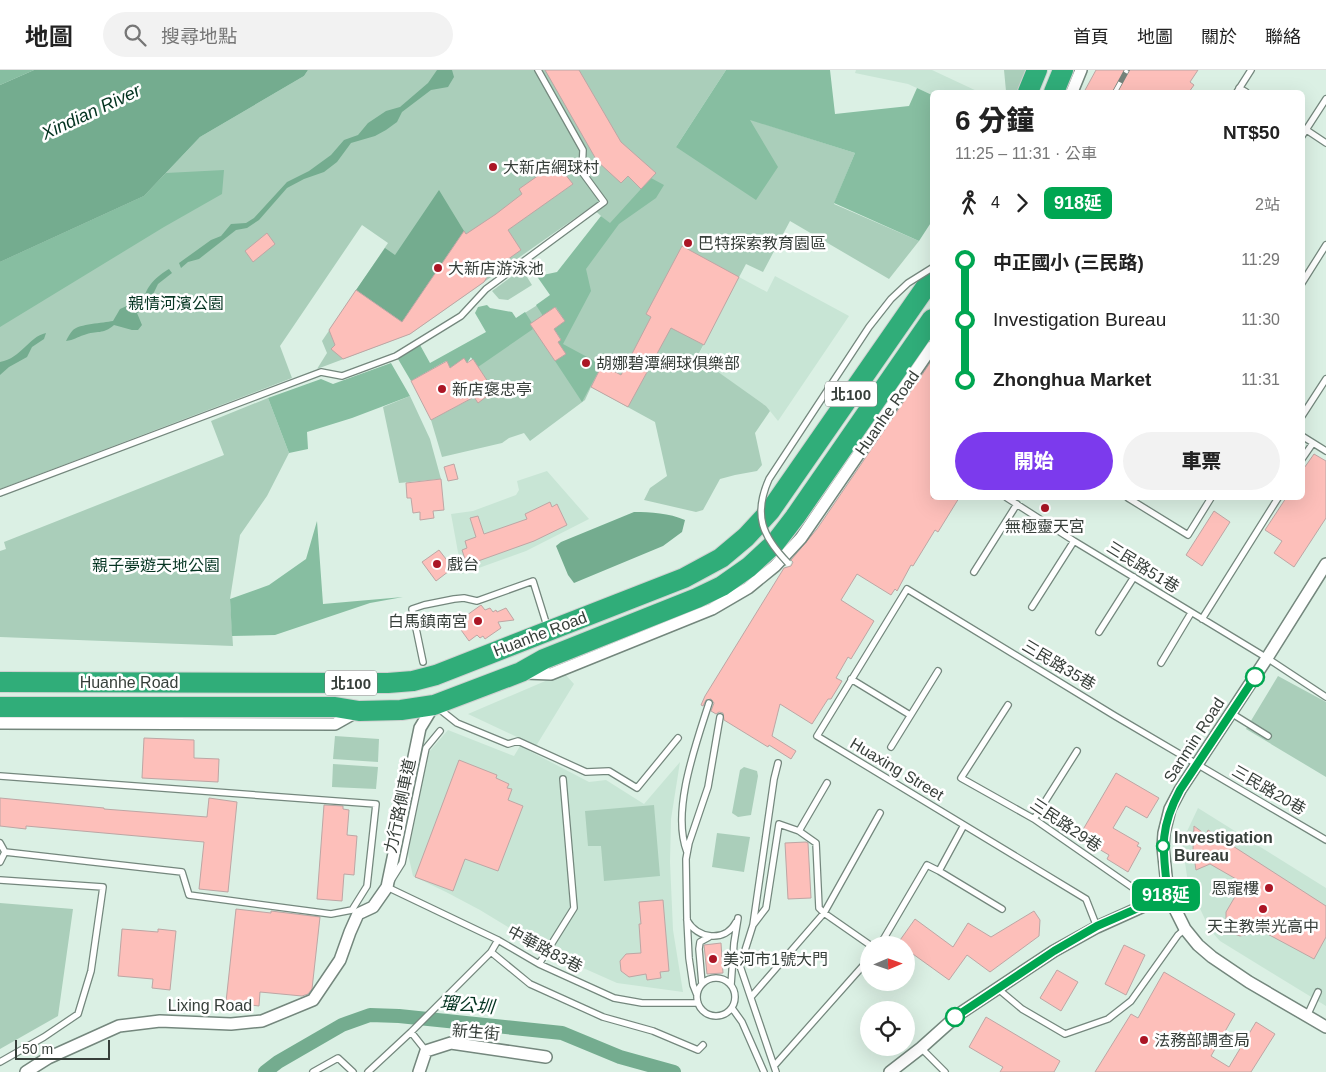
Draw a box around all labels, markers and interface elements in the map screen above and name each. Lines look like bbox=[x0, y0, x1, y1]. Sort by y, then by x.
search box bbox=[103, 12, 453, 57]
icon: search bbox=[121, 21, 149, 49]
text: 地圖 bbox=[25, 23, 73, 50]
text: 搜尋地點 bbox=[161, 26, 237, 47]
text: 首頁 bbox=[1073, 27, 1109, 47]
text: 地圖 bbox=[1137, 27, 1173, 47]
text: 關於 bbox=[1201, 27, 1237, 47]
text: 聯絡 bbox=[1265, 27, 1301, 47]
water label: Xindian River bbox=[37, 80, 145, 144]
text: 6 分鐘 bbox=[955, 105, 1034, 136]
text: NT$50 bbox=[1223, 122, 1280, 143]
text: 11:25 – 11:31 · 公車 bbox=[955, 145, 1097, 162]
place label: 大新店網球村 bbox=[503, 159, 599, 176]
marker: 大新店網球村 bbox=[487, 161, 499, 173]
icon: walk bbox=[955, 189, 983, 217]
icon: forward bbox=[1008, 189, 1036, 217]
text: 918延 bbox=[1054, 193, 1102, 213]
text: 4 bbox=[991, 194, 1000, 211]
text: 2站 bbox=[1255, 196, 1280, 213]
place label: 巴特探索教育園區 bbox=[698, 235, 826, 252]
marker: 巴特探索教育園區 bbox=[682, 237, 694, 249]
text: 11:29 bbox=[1241, 251, 1280, 268]
text: 中正國小 (三民路) bbox=[993, 252, 1144, 273]
place label: 大新店游泳池 bbox=[448, 260, 544, 277]
marker: 大新店游泳池 bbox=[432, 262, 444, 274]
park label: 親情河濱公園 bbox=[128, 295, 224, 312]
text: Investigation Bureau bbox=[993, 309, 1166, 330]
text: 11:30 bbox=[1241, 311, 1280, 328]
place label: 胡娜碧潭網球俱樂部 bbox=[596, 355, 740, 372]
marker: 胡娜碧潭網球俱樂部 bbox=[580, 357, 592, 369]
street label: Huanhe Road bbox=[852, 368, 922, 458]
text: Zhonghua Market bbox=[993, 369, 1151, 390]
text: 11:31 bbox=[1241, 371, 1280, 388]
place label: 新店褒忠亭 bbox=[452, 381, 532, 398]
road number: 北100 bbox=[825, 382, 877, 406]
marker: 新店褒忠亭 bbox=[436, 383, 448, 395]
button: 開始 bbox=[955, 432, 1113, 490]
button: 車票 bbox=[1123, 432, 1280, 490]
marker: 無極靈天宮 bbox=[1039, 502, 1051, 514]
place label: 無極靈天宮 bbox=[1005, 518, 1085, 535]
street label: 三民路51巷 bbox=[1104, 538, 1182, 596]
place label: 戲台 bbox=[447, 556, 479, 573]
park label: 親子夢遊天地公園 bbox=[92, 557, 220, 574]
marker: 戲台 bbox=[431, 558, 443, 570]
street label: Huanhe Road bbox=[491, 608, 589, 660]
place label: 白馬鎮南宮 bbox=[388, 613, 468, 630]
marker: 白馬鎮南宮 bbox=[472, 615, 484, 627]
street label: 三民路35巷 bbox=[1020, 637, 1098, 693]
unlabelled marker bbox=[1245, 667, 1265, 687]
road number: 北100 bbox=[325, 670, 377, 696]
street label: Huanhe Road bbox=[80, 674, 178, 691]
street label: Sanmin Road bbox=[1160, 695, 1228, 785]
street label: Huaxing Street bbox=[847, 734, 947, 804]
street label: 力行路側車道 bbox=[382, 757, 418, 855]
street label: 三民路20巷 bbox=[1229, 762, 1309, 818]
street label: 三民路29巷 bbox=[1027, 795, 1105, 855]
place label: Investigation Bureau bbox=[1174, 829, 1273, 864]
marker: Investigation Bureau bbox=[1156, 839, 1170, 853]
line badge: 918延 bbox=[1131, 879, 1201, 911]
place label: 恩寵樓 bbox=[1211, 880, 1259, 897]
marker: 恩寵樓 bbox=[1263, 882, 1275, 894]
text: 918延 bbox=[1142, 885, 1190, 905]
marker: 天主教崇光高中 bbox=[1257, 903, 1269, 915]
place label: 天主教崇光高中 bbox=[1207, 918, 1319, 935]
street label: 中華路83巷 bbox=[505, 922, 585, 976]
north arrow bbox=[860, 936, 915, 991]
map controls bbox=[860, 936, 915, 1056]
place label: 美河市1號大門 bbox=[723, 951, 828, 968]
marker: 美河市1號大門 bbox=[707, 953, 719, 965]
water label: 瑠公圳 bbox=[439, 993, 498, 1018]
street label: Lixing Road bbox=[168, 997, 252, 1014]
button: locate bbox=[860, 1001, 915, 1056]
unlabelled marker bbox=[945, 1007, 965, 1027]
street label: 新生街 bbox=[451, 1021, 501, 1043]
place label: 法務部調查局 bbox=[1154, 1032, 1250, 1049]
marker: 法務部調查局 bbox=[1138, 1034, 1150, 1046]
scale bar bbox=[15, 1037, 110, 1060]
text: 50 m bbox=[22, 1041, 53, 1057]

